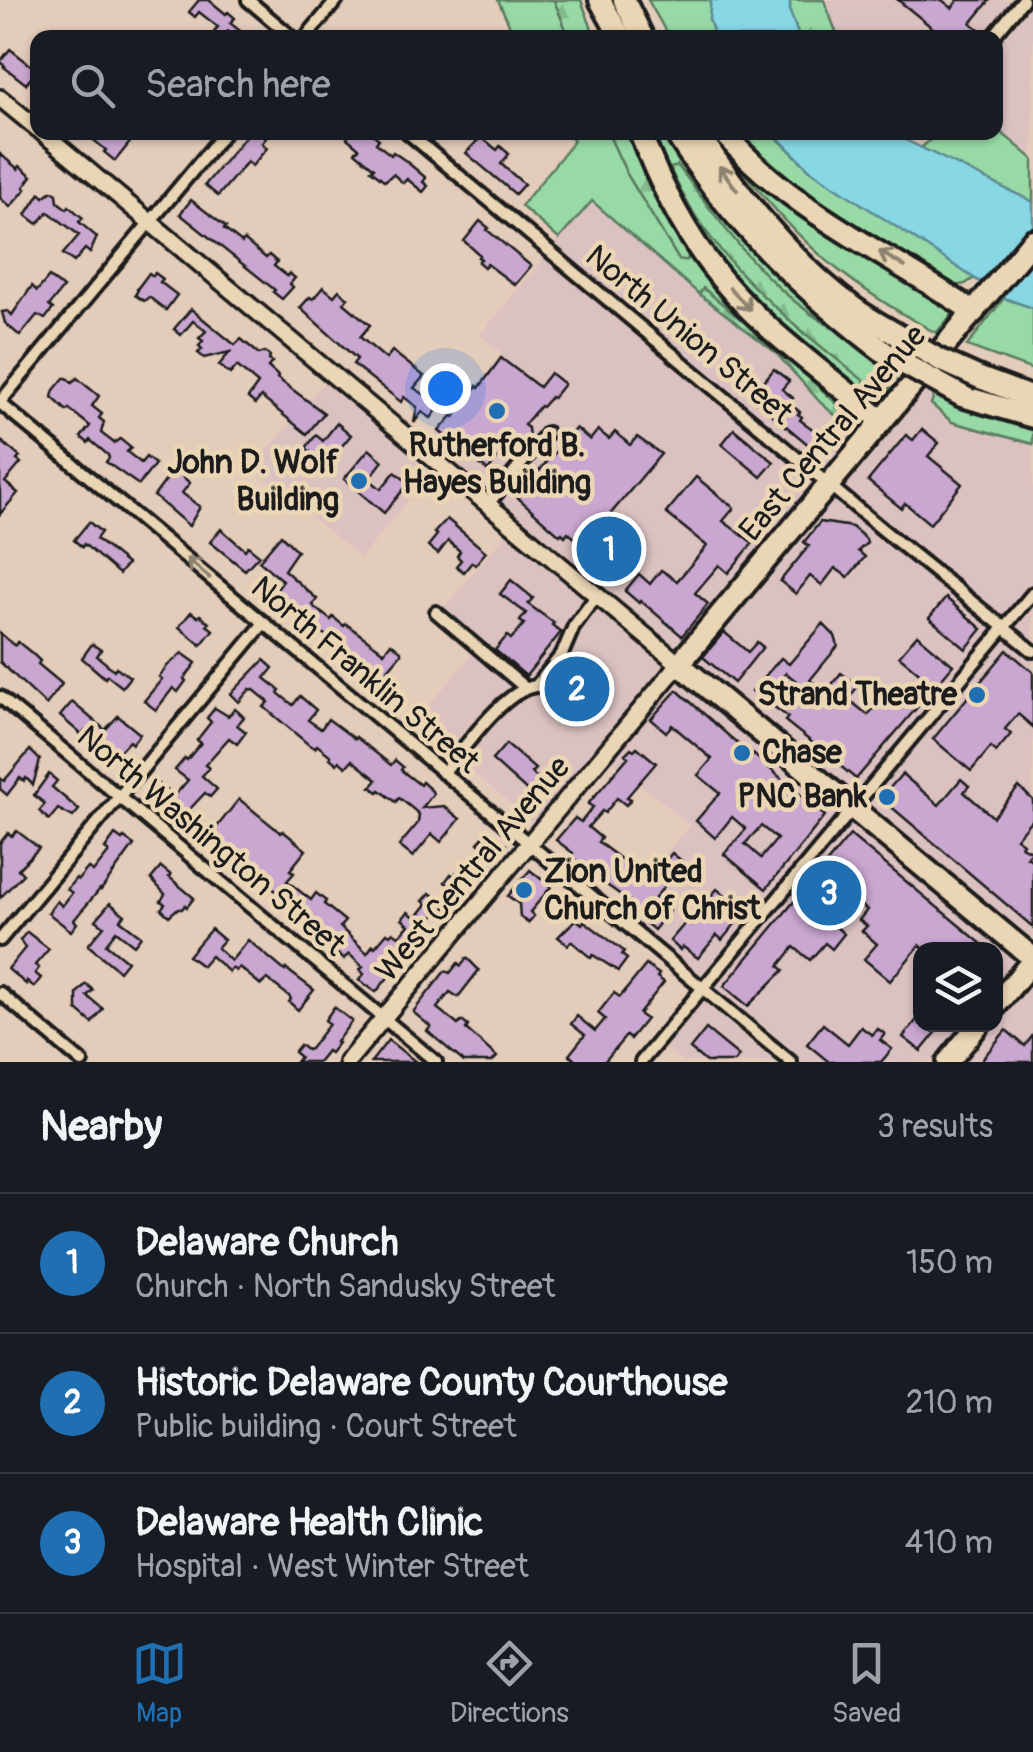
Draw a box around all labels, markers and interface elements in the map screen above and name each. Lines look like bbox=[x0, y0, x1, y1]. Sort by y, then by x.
search box bbox=[30, 30, 1003, 140]
icon: search bbox=[65, 58, 120, 113]
text: Search here bbox=[145, 61, 331, 109]
one-way arrow bbox=[718, 164, 739, 192]
street label: North Union Street bbox=[577, 237, 801, 434]
one-way arrow bbox=[878, 249, 907, 269]
one-way arrow bbox=[728, 286, 752, 310]
street label: East Central Avenue bbox=[731, 316, 935, 549]
your location bbox=[420, 363, 471, 414]
marker: Rutherford B. Hayes Building bbox=[486, 400, 508, 422]
place label: Rutherford B. Hayes Building bbox=[403, 426, 591, 503]
place label: John D. Wolf Building bbox=[167, 443, 340, 520]
marker: John D. Wolf Building bbox=[348, 470, 370, 492]
pin: 1 bbox=[576, 512, 642, 586]
one-way arrow bbox=[185, 557, 211, 579]
street label: North Franklin Street bbox=[243, 568, 487, 782]
pin: 2 bbox=[544, 652, 610, 726]
place label: Strand Theatre bbox=[757, 675, 958, 715]
marker: Strand Theatre bbox=[966, 684, 988, 706]
street label: North Washington Street bbox=[69, 717, 353, 965]
place label: Chase bbox=[762, 733, 843, 773]
marker: Chase bbox=[731, 742, 753, 764]
street label: West Central Avenue bbox=[367, 748, 579, 990]
place label: PNC Bank bbox=[738, 777, 868, 817]
marker: PNC Bank bbox=[876, 786, 898, 808]
place label: Zion United Church of Christ bbox=[544, 852, 762, 929]
pin: 3 bbox=[796, 856, 862, 930]
marker: Zion United Church of Christ bbox=[513, 879, 535, 901]
map controls bbox=[913, 942, 1003, 1032]
button: layers bbox=[913, 942, 1003, 1032]
text: Nearby bbox=[40, 1101, 162, 1153]
text: 3 results bbox=[877, 1107, 993, 1147]
text: Delaware Church bbox=[135, 1219, 398, 1267]
text: 1 bbox=[66, 1243, 79, 1283]
text: 150 m bbox=[906, 1243, 993, 1283]
text: Church · North Sandusky Street bbox=[135, 1267, 555, 1307]
text: Historic Delaware County Courthouse bbox=[135, 1359, 728, 1407]
text: 2 bbox=[64, 1383, 81, 1423]
text: 210 m bbox=[905, 1383, 993, 1423]
text: Public building · Court Street bbox=[135, 1407, 517, 1447]
text: Delaware Health Clinic bbox=[135, 1499, 483, 1547]
text: 3 bbox=[64, 1523, 81, 1563]
text: 410 m bbox=[905, 1523, 993, 1563]
text: Hospital · West Winter Street bbox=[135, 1547, 529, 1587]
tab: Map bbox=[132, 1636, 187, 1731]
tab: Directions bbox=[450, 1636, 569, 1731]
tab: Saved bbox=[832, 1636, 901, 1731]

